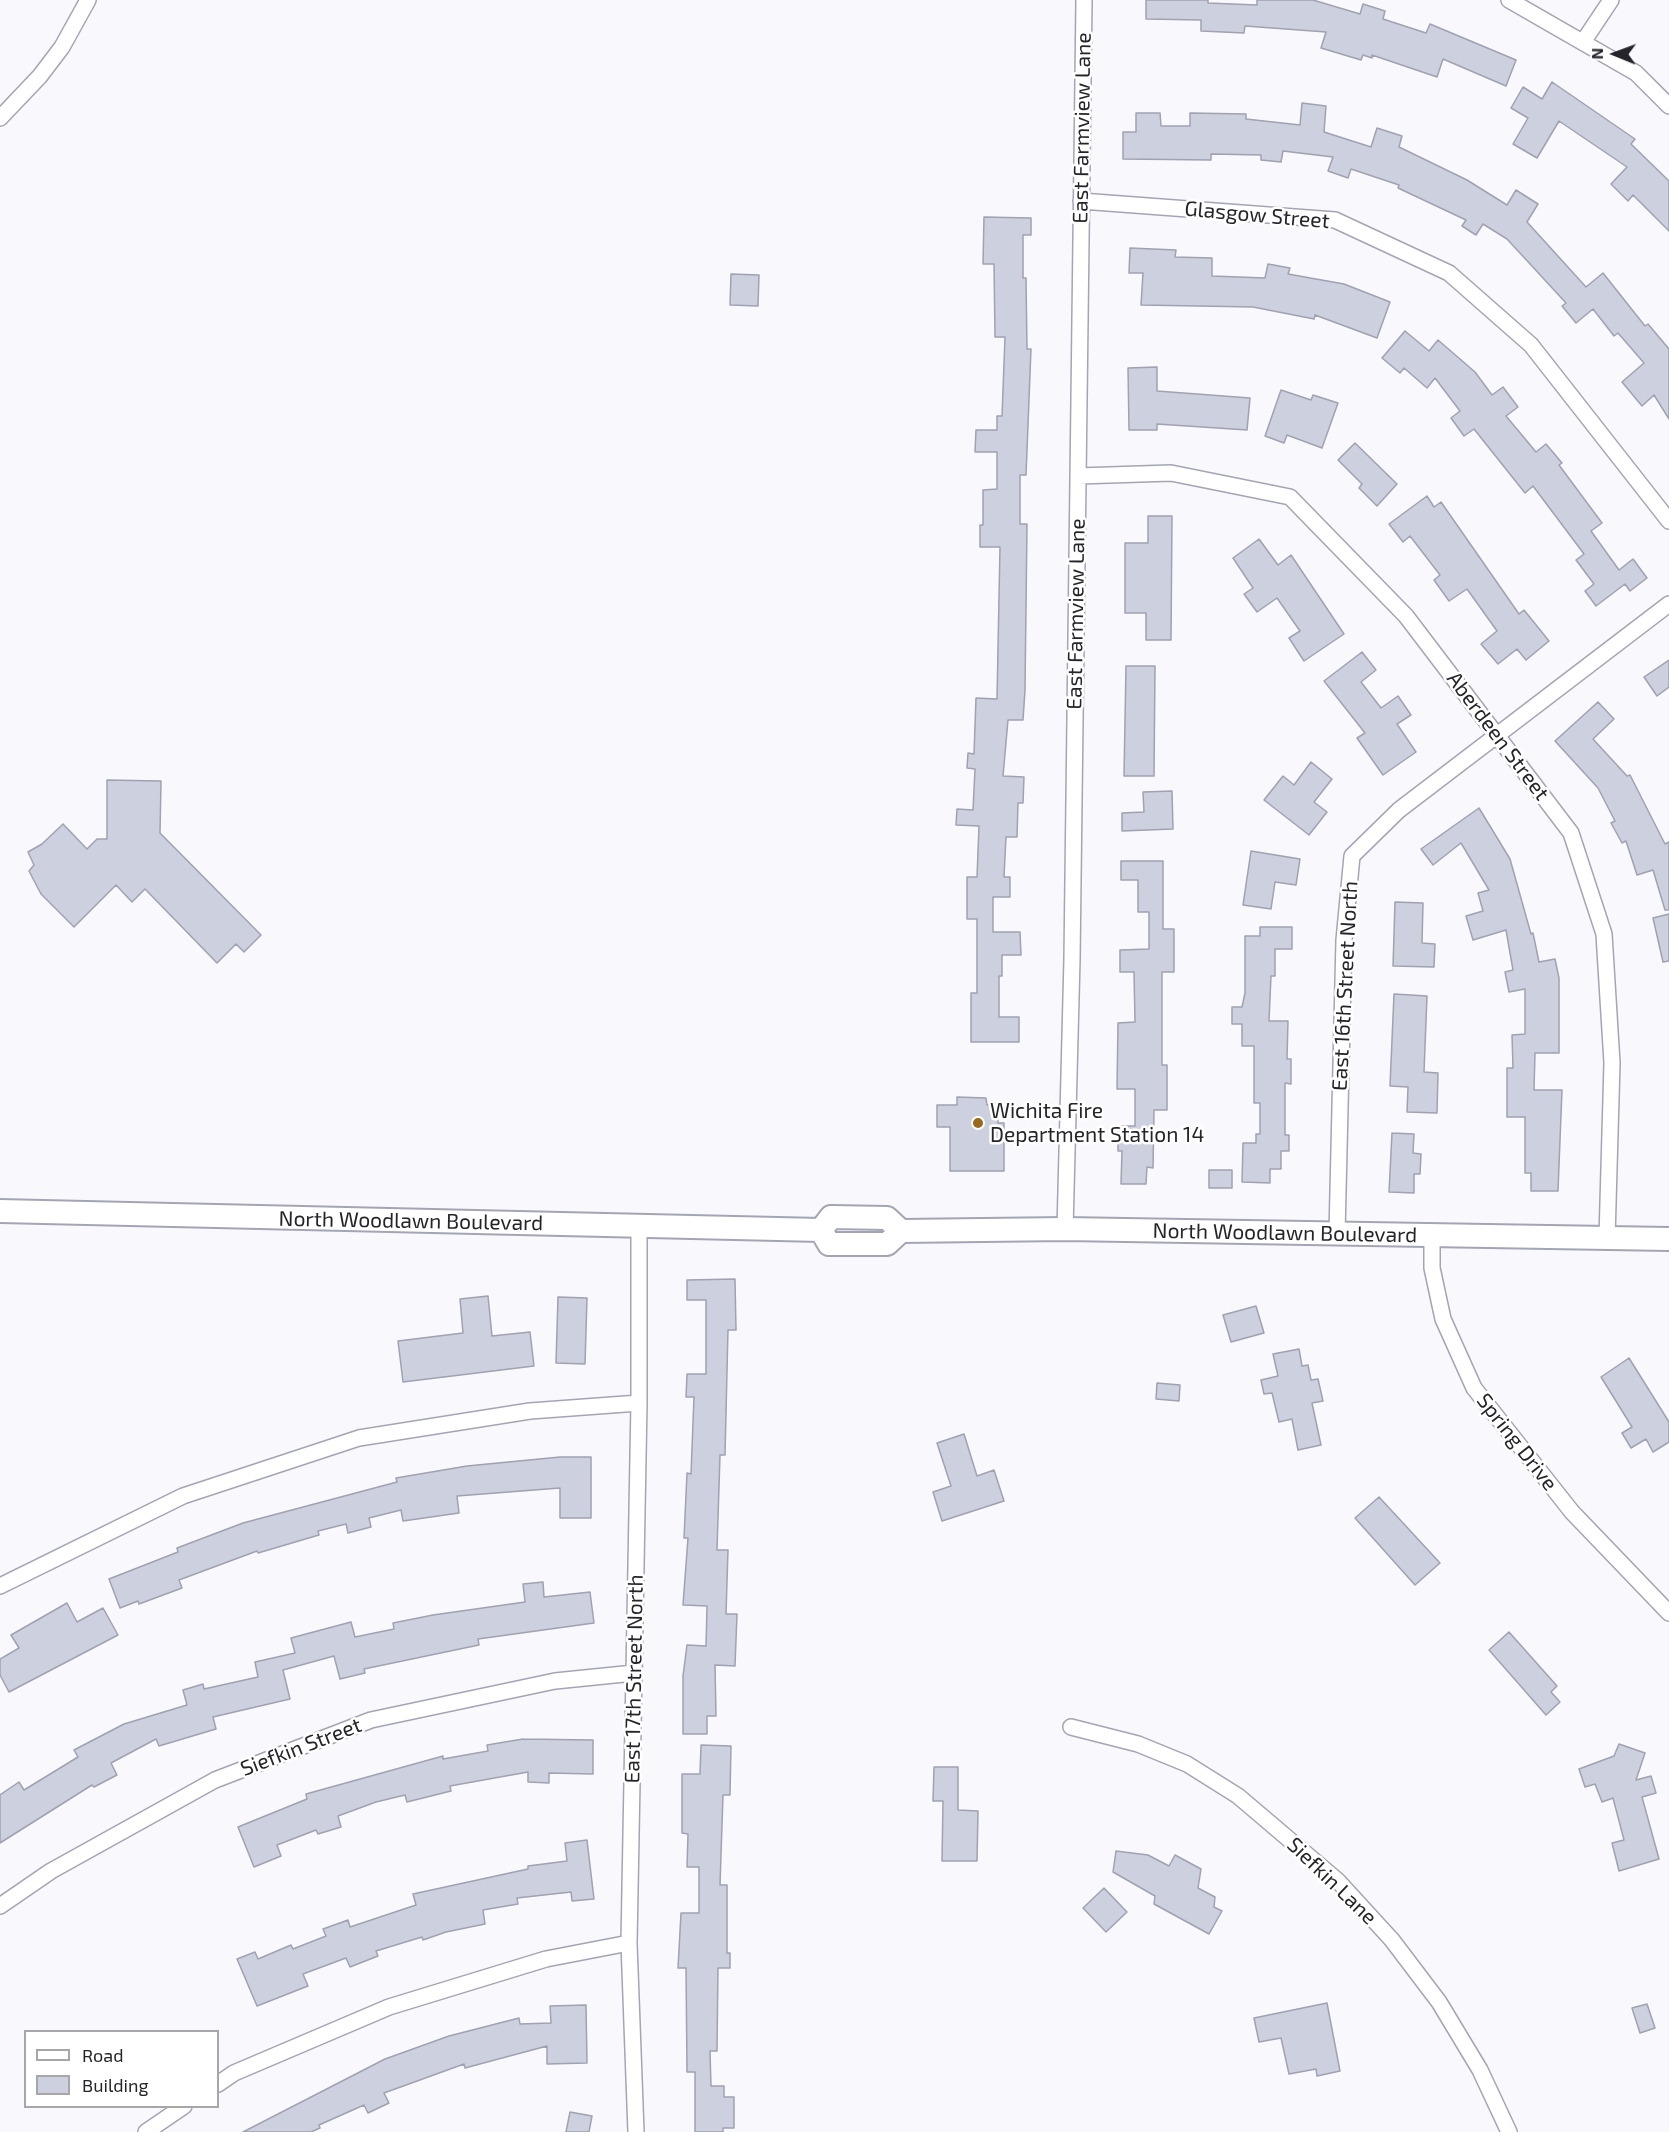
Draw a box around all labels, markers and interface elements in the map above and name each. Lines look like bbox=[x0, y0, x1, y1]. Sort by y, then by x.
north arrow bbox=[1585, 24, 1645, 84]
street label: East Farmview Lane bbox=[1068, 32, 1096, 224]
text: N bbox=[1587, 48, 1606, 60]
street label: Glasgow Street bbox=[1183, 196, 1331, 234]
street label: East Farmview Lane bbox=[1062, 518, 1090, 710]
street label: Aberdeen Street bbox=[1441, 667, 1555, 805]
street label: East 16th Street North bbox=[1327, 880, 1363, 1092]
place label: Wichita Fire Department Station 14 bbox=[990, 1098, 1204, 1148]
marker: Wichita Fire Department Station 14 bbox=[971, 1116, 985, 1130]
street label: North Woodlawn Boulevard bbox=[279, 1206, 543, 1236]
street label: North Woodlawn Boulevard bbox=[1153, 1218, 1417, 1248]
street label: Spring Drive bbox=[1471, 1389, 1563, 1495]
street label: East 17th Street North bbox=[620, 1574, 648, 1784]
street label: Siefkin Street bbox=[237, 1712, 365, 1782]
street label: Siefkin Lane bbox=[1282, 1832, 1382, 1930]
legend bbox=[24, 2030, 219, 2108]
text: Road bbox=[82, 2044, 123, 2066]
text: Building bbox=[82, 2074, 149, 2096]

